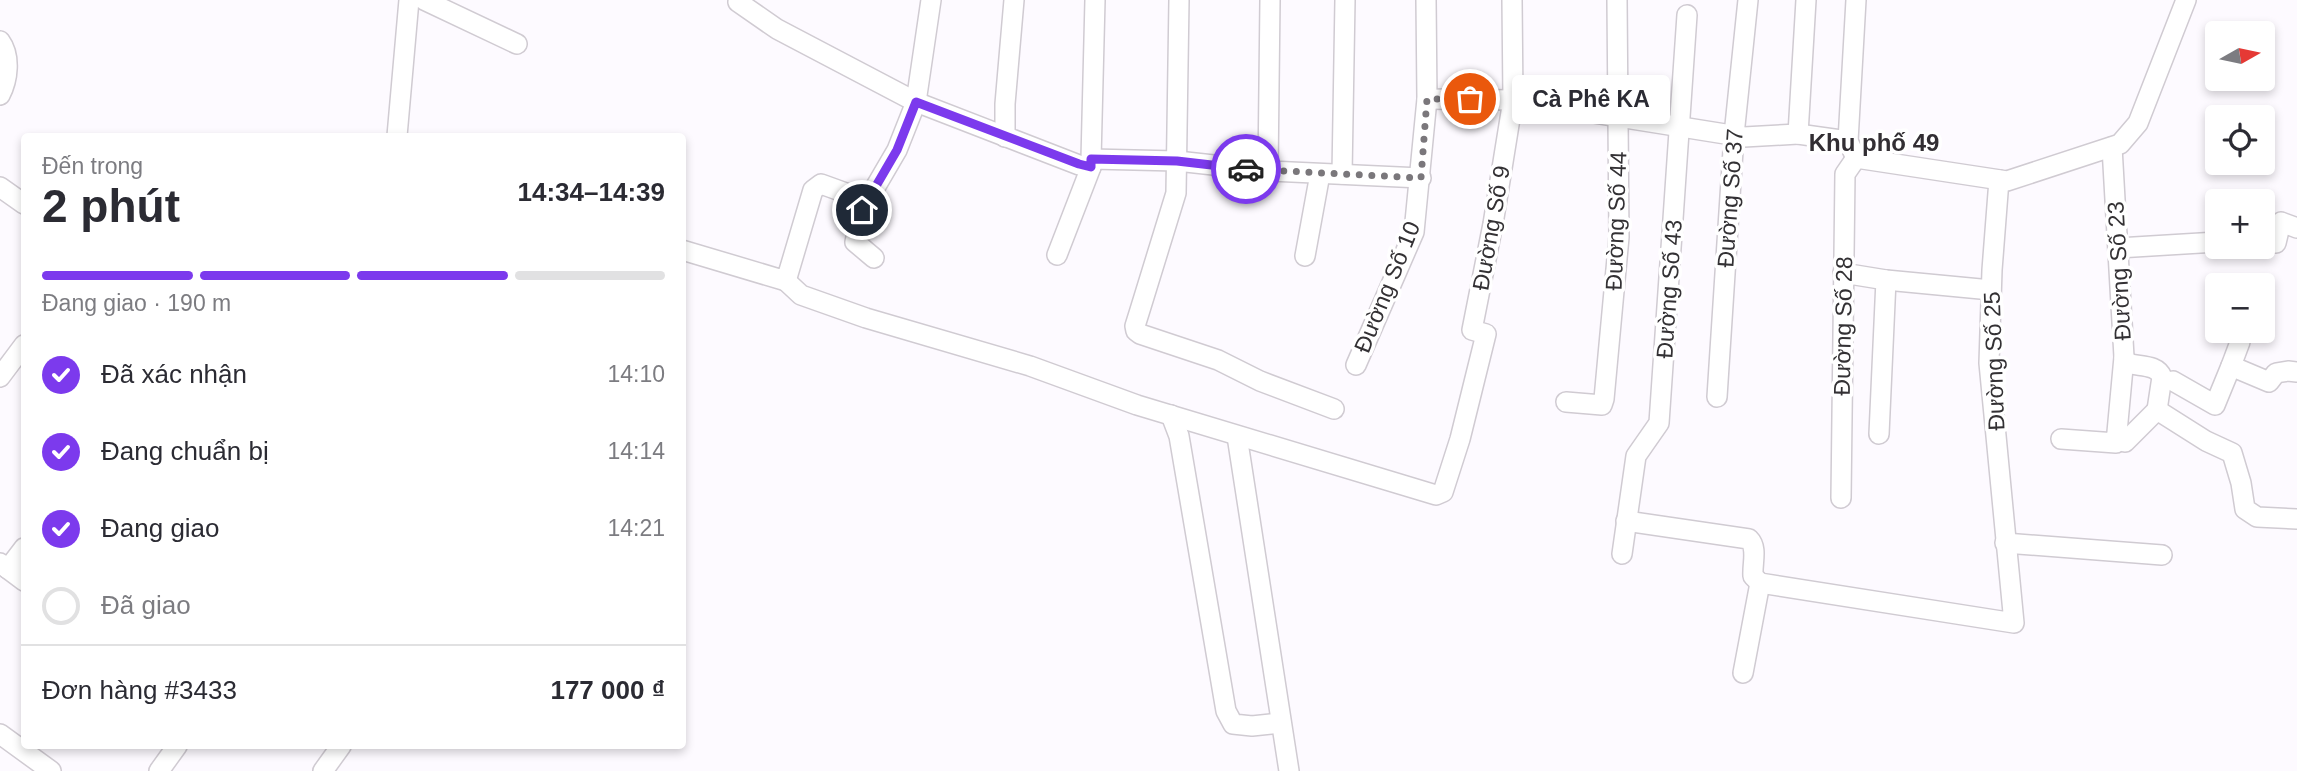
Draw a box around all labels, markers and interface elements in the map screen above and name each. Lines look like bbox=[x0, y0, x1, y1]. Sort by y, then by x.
north arrow bbox=[2205, 21, 2275, 91]
map controls bbox=[2205, 21, 2275, 343]
pin bbox=[1440, 69, 1500, 129]
callout: Cà Phê KA bbox=[1512, 74, 1670, 124]
icon: bag bbox=[1451, 80, 1489, 118]
text: Cà Phê KA bbox=[1532, 86, 1650, 112]
button: locate bbox=[2205, 105, 2275, 175]
street label: Đường Số 37 bbox=[1712, 128, 1748, 268]
district label: Khu phố 49 bbox=[1809, 129, 1939, 156]
courier bbox=[1211, 134, 1281, 204]
icon: car bbox=[1227, 150, 1265, 188]
street label: Đường Số 44 bbox=[1601, 151, 1631, 291]
text: Đến trong bbox=[42, 153, 143, 179]
street label: Đường Số 9 bbox=[1467, 164, 1515, 292]
text: 14:34–14:39 bbox=[518, 177, 665, 207]
text: 2 phút bbox=[42, 180, 180, 232]
pin bbox=[832, 180, 892, 240]
button: + bbox=[2205, 189, 2275, 259]
icon: home bbox=[843, 191, 881, 229]
street label: Đường Số 23 bbox=[2102, 201, 2136, 341]
street label: Đường Số 10 bbox=[1349, 218, 1425, 356]
street label: Đường Số 43 bbox=[1651, 219, 1687, 359]
street label: Đường Số 28 bbox=[1829, 256, 1857, 396]
button: − bbox=[2205, 273, 2275, 343]
text: Đang giao · 190 m bbox=[42, 290, 231, 316]
street label: Đường Số 25 bbox=[1979, 291, 2009, 431]
icon: check bbox=[42, 356, 80, 394]
text: Đã xác nhận bbox=[101, 359, 247, 389]
text: 14:10 bbox=[607, 361, 665, 387]
icon: check bbox=[42, 433, 80, 471]
text: Đang chuẩn bị bbox=[101, 436, 269, 466]
text: 14:14 bbox=[607, 438, 665, 464]
icon: check bbox=[42, 510, 80, 548]
text: Đang giao bbox=[101, 513, 220, 543]
text: 14:21 bbox=[607, 515, 665, 541]
text: Đã giao bbox=[101, 590, 191, 620]
text: Đơn hàng #3433 bbox=[42, 675, 237, 705]
text: 177 000 ₫ bbox=[550, 675, 665, 705]

